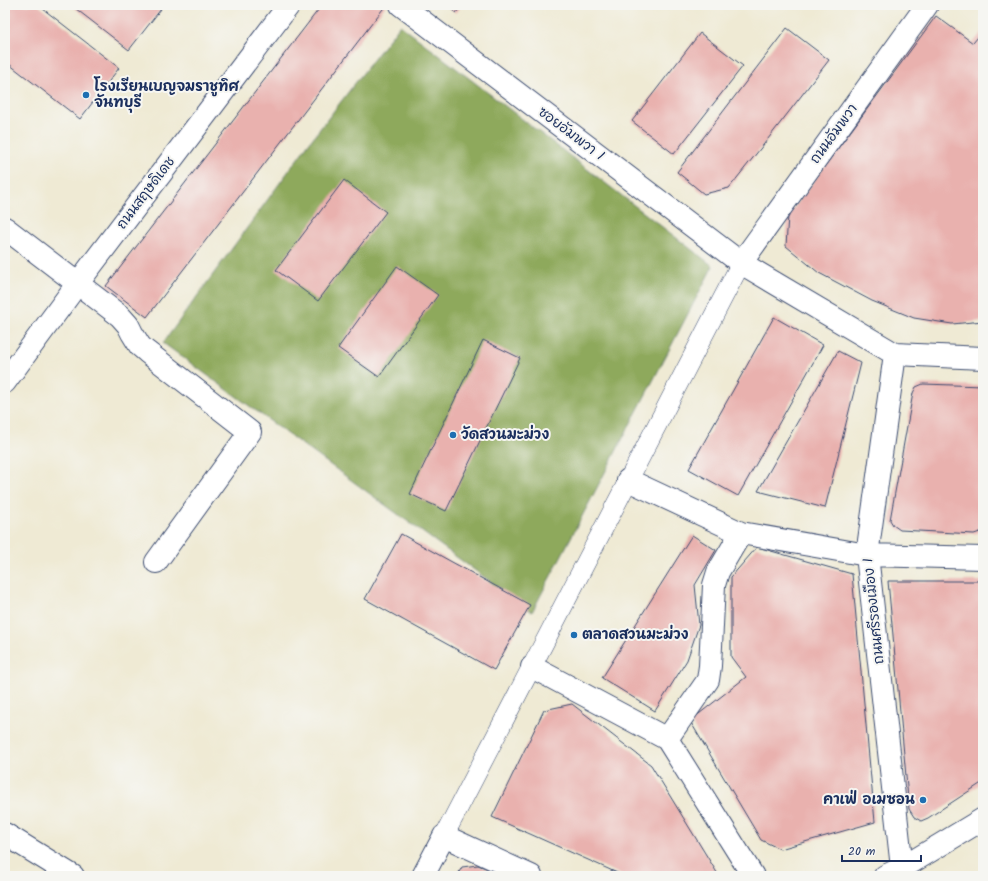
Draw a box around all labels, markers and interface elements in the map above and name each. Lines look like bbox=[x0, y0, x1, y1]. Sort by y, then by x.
place label: โรงเรียนเบญจมราชูทิศ จันทบุรี bbox=[93, 76, 239, 114]
marker: โรงเรียนเบญจมราชูทิศ จันทบุรี bbox=[81, 90, 91, 100]
street label: ถนนอัมพวา bbox=[805, 99, 863, 169]
street label: ซอยอัมพวา 1 bbox=[533, 102, 609, 166]
street label: ถนนสฤษดิเดช bbox=[111, 152, 181, 234]
place label: วัดสวนมะม่วง bbox=[461, 424, 549, 446]
marker: วัดสวนมะม่วง bbox=[448, 430, 458, 440]
street label: ถนนศรีรองเมือง 1 bbox=[857, 557, 891, 665]
place label: ตลาดสวนมะม่วง bbox=[582, 624, 689, 646]
marker: ตลาดสวนมะม่วง bbox=[569, 630, 579, 640]
place label: คาเฟ่ อเมซอน bbox=[823, 789, 915, 811]
marker: คาเฟ่ อเมซอน bbox=[918, 795, 928, 805]
scale bar bbox=[842, 837, 921, 863]
text: 20 m bbox=[848, 842, 876, 861]

